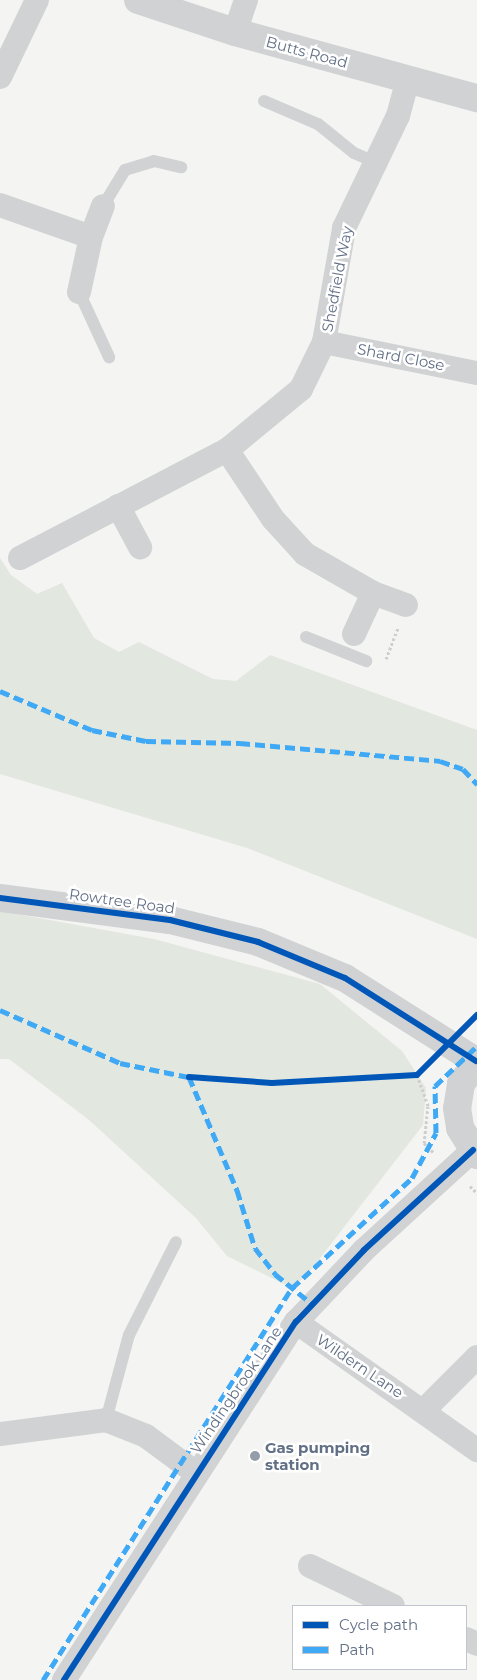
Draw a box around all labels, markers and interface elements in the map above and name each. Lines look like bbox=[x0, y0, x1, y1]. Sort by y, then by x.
street label: Butts Road bbox=[264, 32, 350, 72]
street label: Shedfield Way bbox=[318, 225, 356, 333]
street label: Shard Close bbox=[356, 340, 446, 374]
street label: Rowtree Road bbox=[68, 885, 176, 917]
street label: Windingbrook Lane bbox=[187, 1323, 285, 1457]
street label: Wildern Lane bbox=[313, 1330, 407, 1402]
place label: Gas pumping station bbox=[265, 1438, 370, 1473]
marker: Gas pumping station bbox=[249, 1450, 261, 1462]
legend bbox=[292, 1605, 467, 1670]
text: Cycle path bbox=[339, 1615, 418, 1634]
text: Path bbox=[339, 1640, 375, 1659]

